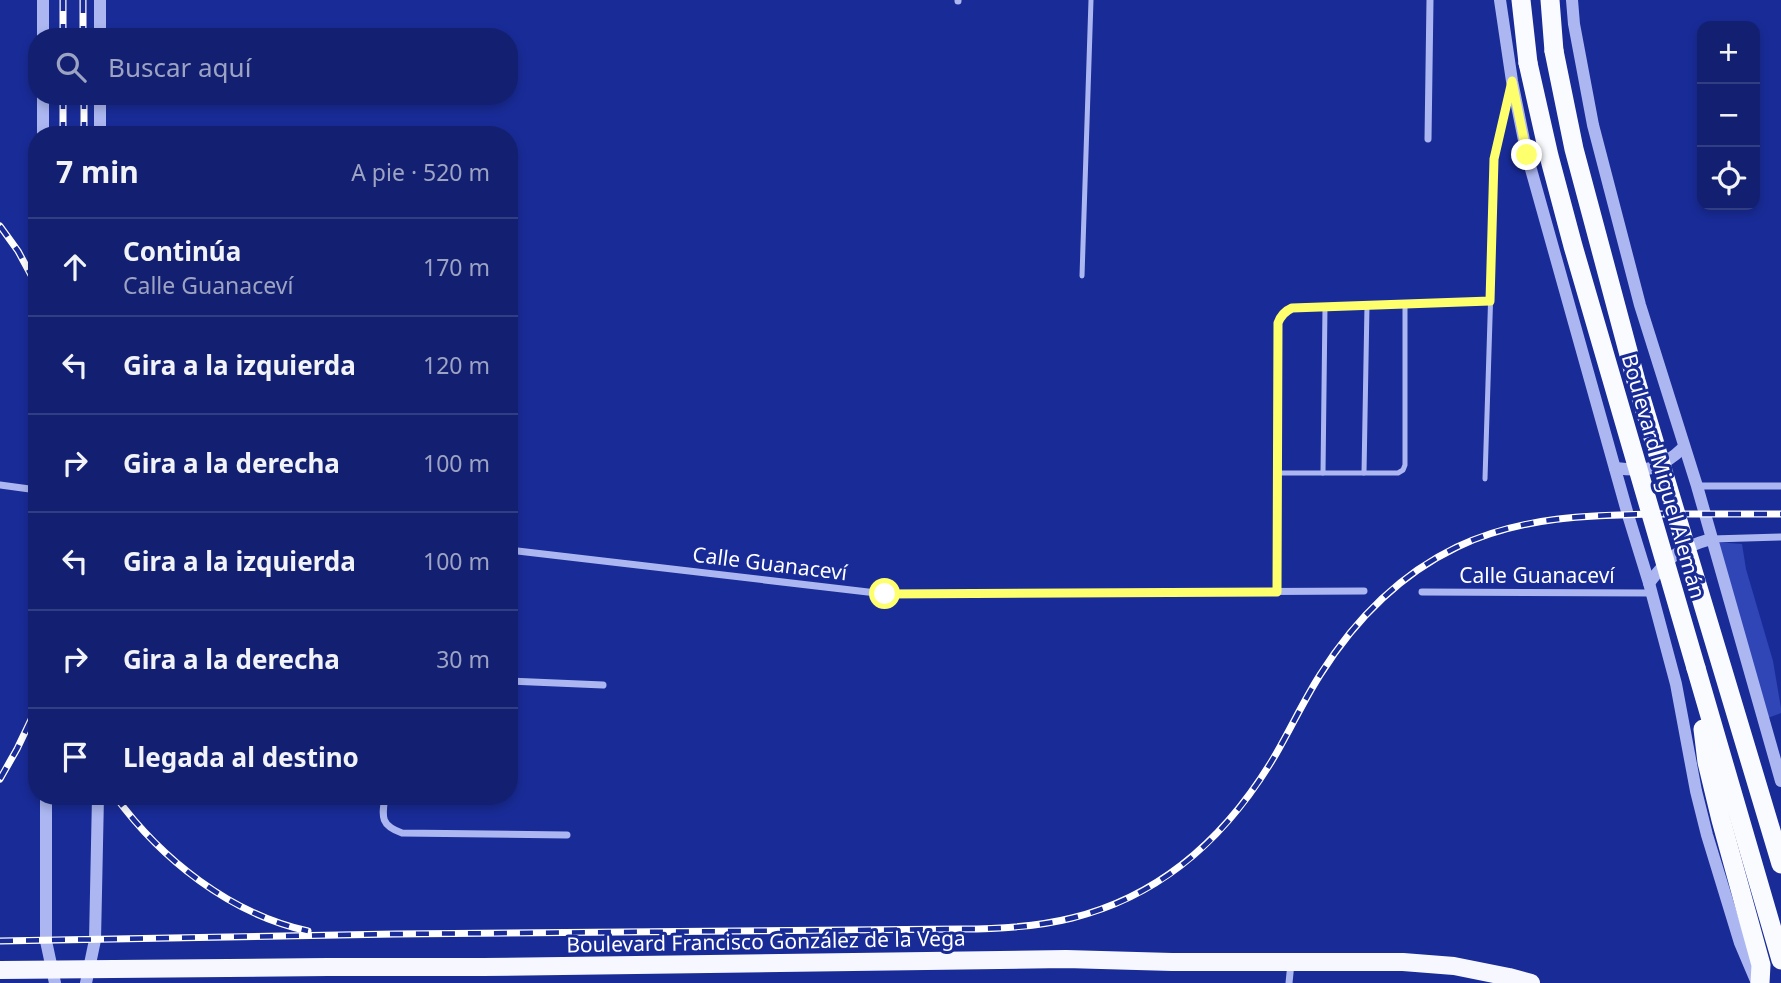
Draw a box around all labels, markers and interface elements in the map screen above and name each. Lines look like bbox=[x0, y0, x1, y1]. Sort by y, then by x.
map controls bbox=[1697, 21, 1760, 210]
button: + bbox=[1697, 21, 1760, 84]
search box bbox=[28, 28, 518, 105]
icon: search bbox=[52, 48, 90, 86]
text: Buscar aquí bbox=[108, 49, 251, 85]
button: − bbox=[1697, 84, 1760, 147]
route end bbox=[1511, 139, 1542, 170]
button: locate bbox=[1697, 147, 1760, 210]
text: 7 min bbox=[56, 151, 139, 192]
text: A pie · 520 m bbox=[351, 156, 490, 188]
text: Continúa bbox=[123, 233, 241, 269]
icon: ahead bbox=[56, 248, 94, 286]
text: 170 m bbox=[423, 251, 490, 283]
text: Calle Guanaceví bbox=[123, 269, 293, 301]
icon: left bbox=[56, 346, 94, 384]
text: Gira a la izquierda bbox=[123, 347, 356, 383]
text: 120 m bbox=[423, 349, 490, 381]
street label: Boulevard Miguel Alemán bbox=[1616, 350, 1712, 602]
icon: right bbox=[56, 444, 94, 482]
text: Gira a la derecha bbox=[123, 445, 340, 481]
text: 100 m bbox=[423, 447, 490, 479]
street label: Calle Guanaceví bbox=[691, 540, 849, 586]
icon: left bbox=[56, 542, 94, 580]
text: Gira a la izquierda bbox=[123, 543, 356, 579]
text: 100 m bbox=[423, 545, 490, 577]
street label: Calle Guanaceví bbox=[1459, 561, 1615, 589]
route start bbox=[869, 578, 900, 609]
icon: right bbox=[56, 640, 94, 678]
text: Gira a la derecha bbox=[123, 641, 340, 677]
text: 30 m bbox=[436, 643, 490, 675]
icon: arrive bbox=[56, 738, 94, 776]
text: Llegada al destino bbox=[123, 739, 359, 775]
street label: Boulevard Francisco González de la Vega bbox=[566, 924, 966, 958]

